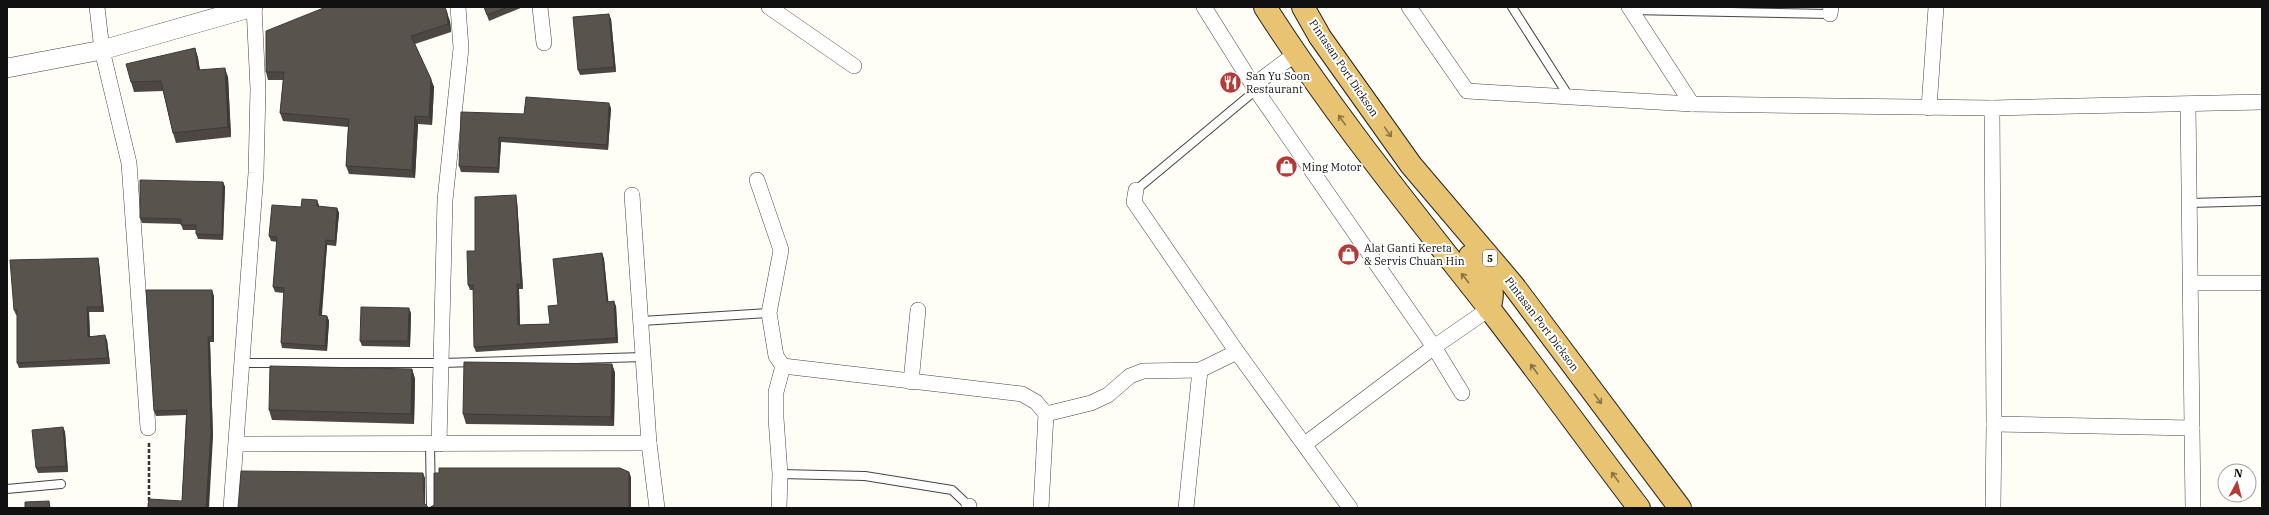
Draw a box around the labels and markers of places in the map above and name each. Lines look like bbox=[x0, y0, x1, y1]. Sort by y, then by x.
restaurant icon: San Yu Soon Restaurant bbox=[1218, 69, 1244, 95]
place label: San Yu Soon Restaurant bbox=[1246, 69, 1310, 96]
shop icon: Ming Motor bbox=[1274, 154, 1300, 180]
place label: Ming Motor bbox=[1302, 160, 1362, 174]
shop icon: Alat Ganti Kereta & Servis Chuan Hin bbox=[1335, 241, 1361, 267]
place label: Alat Ganti Kereta & Servis Chuan Hin bbox=[1364, 241, 1465, 268]

